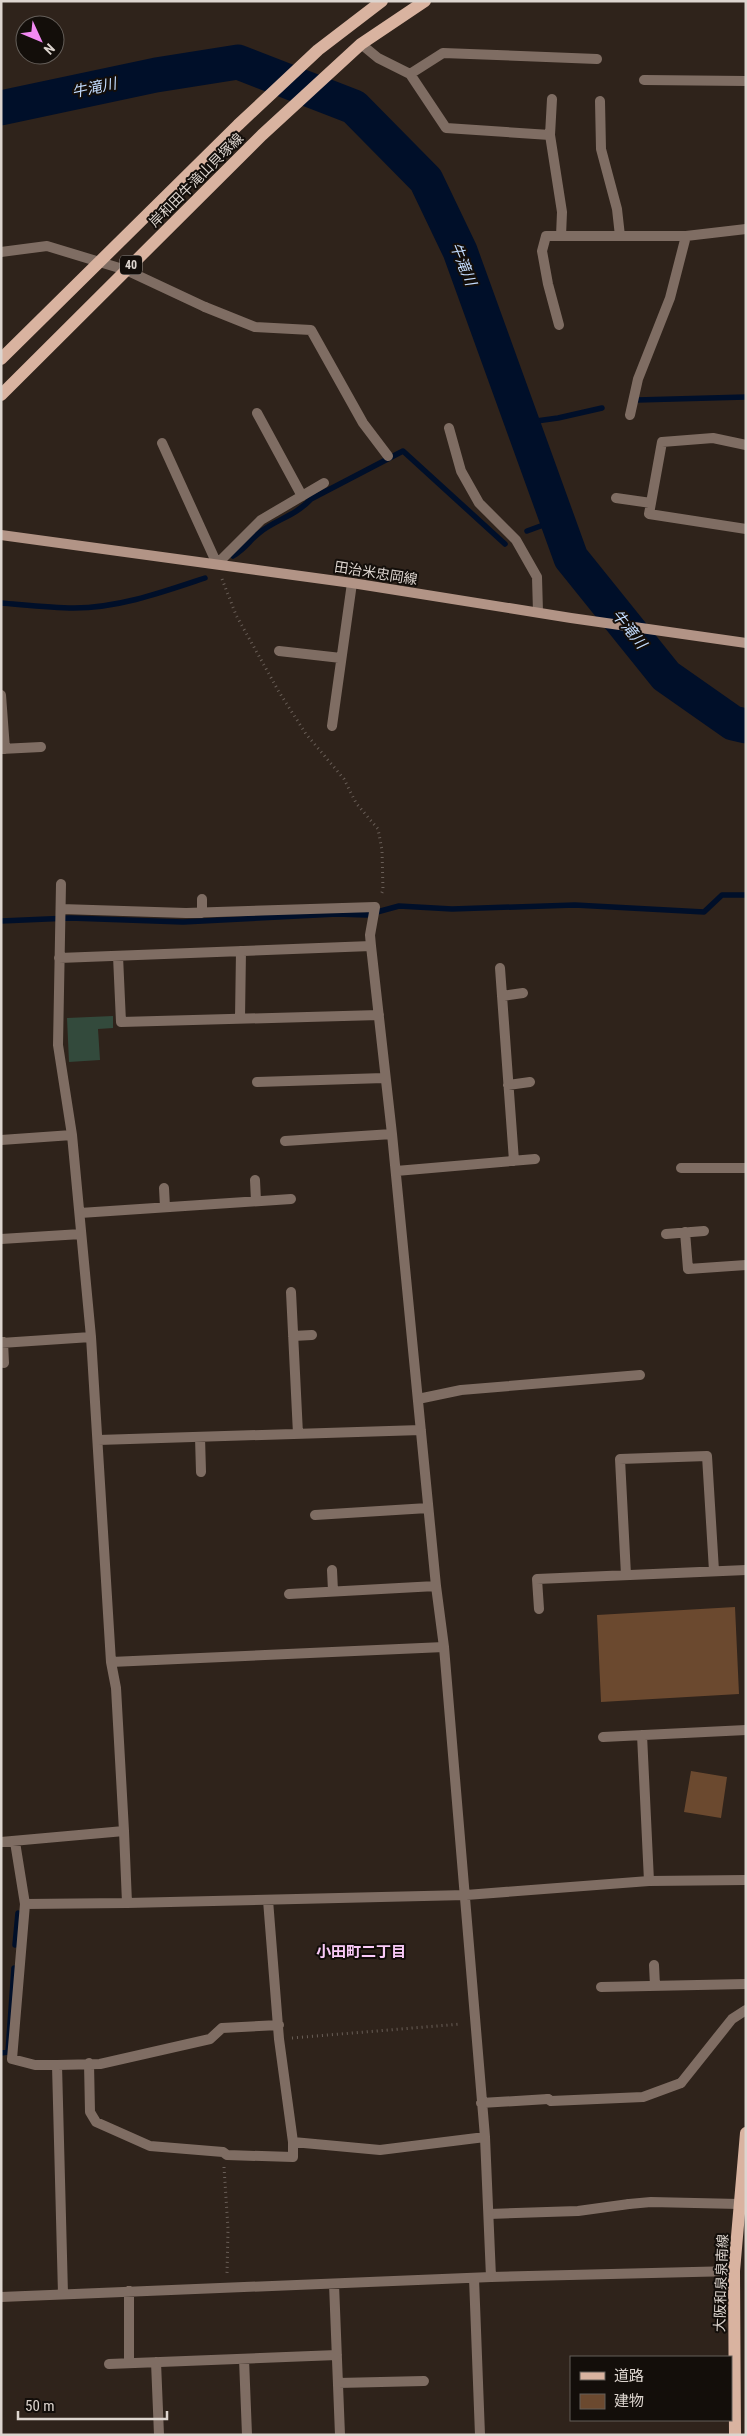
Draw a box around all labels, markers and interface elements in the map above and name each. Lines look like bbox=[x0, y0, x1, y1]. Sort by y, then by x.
north arrow bbox=[15, 15, 65, 65]
text: N bbox=[41, 40, 58, 58]
water label: 牛滝川 bbox=[70, 74, 120, 101]
street label: 岸和田牛滝山貝塚線 bbox=[146, 130, 246, 230]
water label: 牛滝川 bbox=[446, 240, 481, 290]
road number: 40 bbox=[120, 256, 142, 274]
street label: 田治米忠岡線 bbox=[333, 559, 419, 587]
water label: 牛滝川 bbox=[608, 606, 651, 654]
district label: 小田町二丁目 bbox=[316, 1943, 406, 1961]
street label: 大阪和泉泉南線 bbox=[711, 2234, 731, 2332]
legend bbox=[570, 2356, 732, 2421]
text: 道路 bbox=[614, 2367, 644, 2385]
scale bar bbox=[18, 2388, 166, 2420]
text: 建物 bbox=[614, 2392, 644, 2410]
text: 50 m bbox=[25, 2397, 55, 2415]

